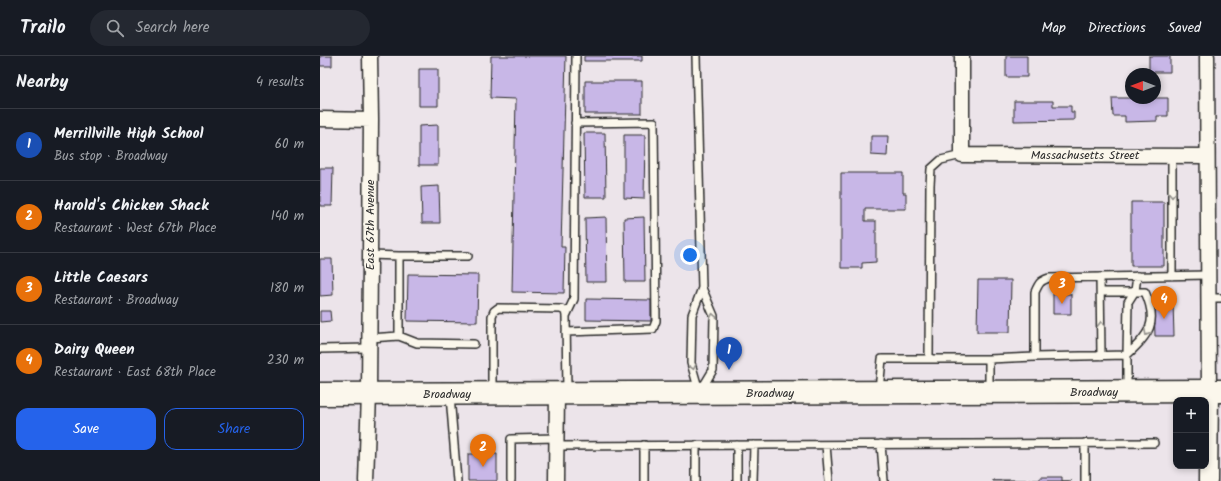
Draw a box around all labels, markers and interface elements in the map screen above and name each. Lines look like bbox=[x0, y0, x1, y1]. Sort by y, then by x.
search box bbox=[90, 10, 370, 46]
text: Trailo bbox=[20, 13, 66, 43]
text: Search here bbox=[136, 16, 210, 40]
icon: search bbox=[104, 17, 126, 39]
text: Map bbox=[1041, 17, 1066, 39]
text: Directions bbox=[1088, 17, 1146, 39]
text: Saved bbox=[1168, 17, 1201, 39]
north arrow bbox=[1125, 68, 1161, 104]
text: Nearby bbox=[16, 69, 68, 96]
text: 4 results bbox=[256, 72, 304, 93]
text: Merrillville High School bbox=[54, 122, 204, 146]
text: 1 bbox=[27, 134, 31, 155]
text: 60 m bbox=[275, 134, 304, 155]
text: Bus stop · Broadway bbox=[54, 146, 167, 167]
street label: Massachusetts Street bbox=[1031, 146, 1140, 165]
street label: East 67th Avenue bbox=[361, 179, 380, 270]
one-way arrow bbox=[1168, 192, 1176, 198]
text: Harold's Chicken Shack bbox=[54, 194, 209, 218]
text: 2 bbox=[25, 206, 33, 227]
text: 140 m bbox=[271, 206, 304, 227]
text: Restaurant · West 67th Place bbox=[54, 218, 216, 239]
your location bbox=[680, 245, 700, 265]
text: Little Caesars bbox=[54, 266, 148, 290]
pin: 3 bbox=[1049, 271, 1075, 304]
text: 3 bbox=[25, 278, 33, 299]
text: 180 m bbox=[270, 278, 304, 299]
pin: 4 bbox=[1151, 286, 1177, 319]
text: Restaurant · Broadway bbox=[54, 290, 178, 311]
one-way arrow bbox=[709, 313, 718, 320]
one-way arrow bbox=[1097, 321, 1105, 327]
one-way arrow bbox=[1144, 329, 1151, 336]
pin: 1 bbox=[716, 337, 742, 370]
text: Dairy Queen bbox=[54, 338, 135, 362]
text: 4 bbox=[25, 350, 33, 371]
text: 230 m bbox=[267, 350, 304, 371]
text: Restaurant · East 68th Place bbox=[54, 362, 216, 383]
one-way arrow bbox=[688, 364, 696, 370]
street label: Broadway bbox=[1070, 383, 1118, 402]
street label: Broadway bbox=[746, 384, 794, 403]
street label: Broadway bbox=[423, 385, 471, 404]
map controls bbox=[1173, 397, 1209, 469]
button: + bbox=[1173, 397, 1209, 433]
button: Save bbox=[16, 408, 156, 450]
button: Share bbox=[164, 408, 304, 450]
button: − bbox=[1173, 433, 1209, 469]
pin: 2 bbox=[470, 434, 496, 467]

